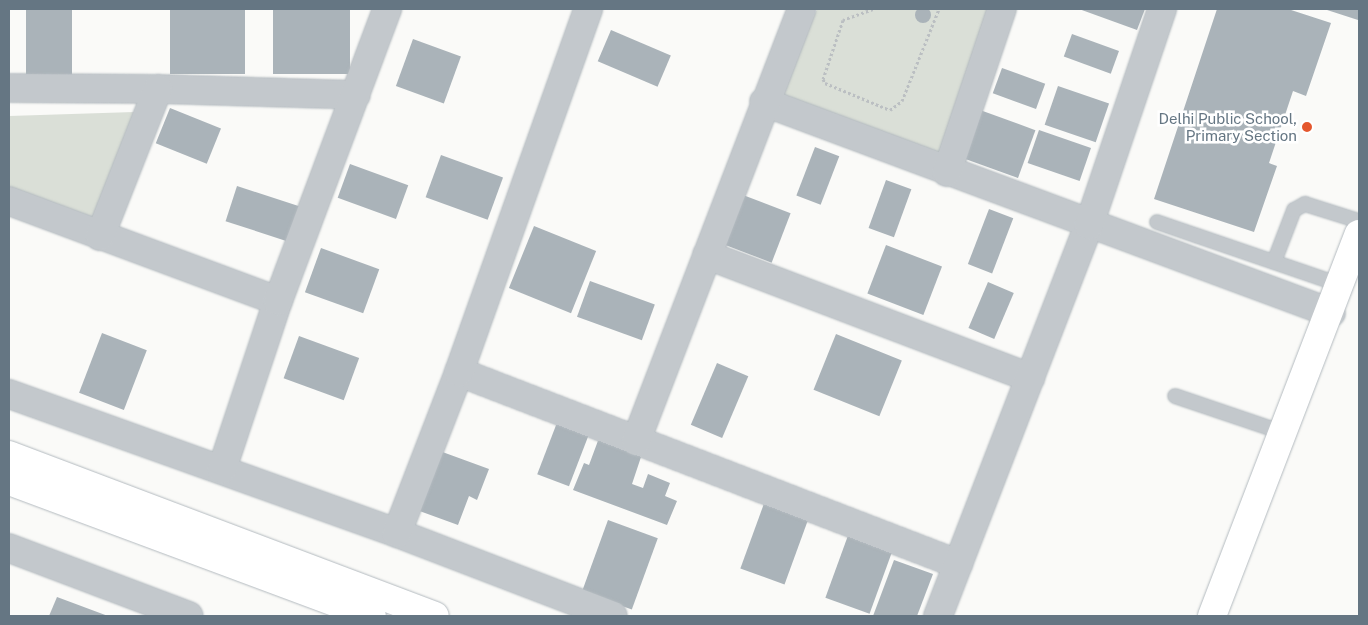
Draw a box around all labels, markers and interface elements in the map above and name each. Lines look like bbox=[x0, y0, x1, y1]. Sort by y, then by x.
place label: Delhi Public School, Primary Section bbox=[1158, 109, 1297, 144]
marker: Delhi Public School, Primary Section bbox=[1301, 121, 1313, 133]

